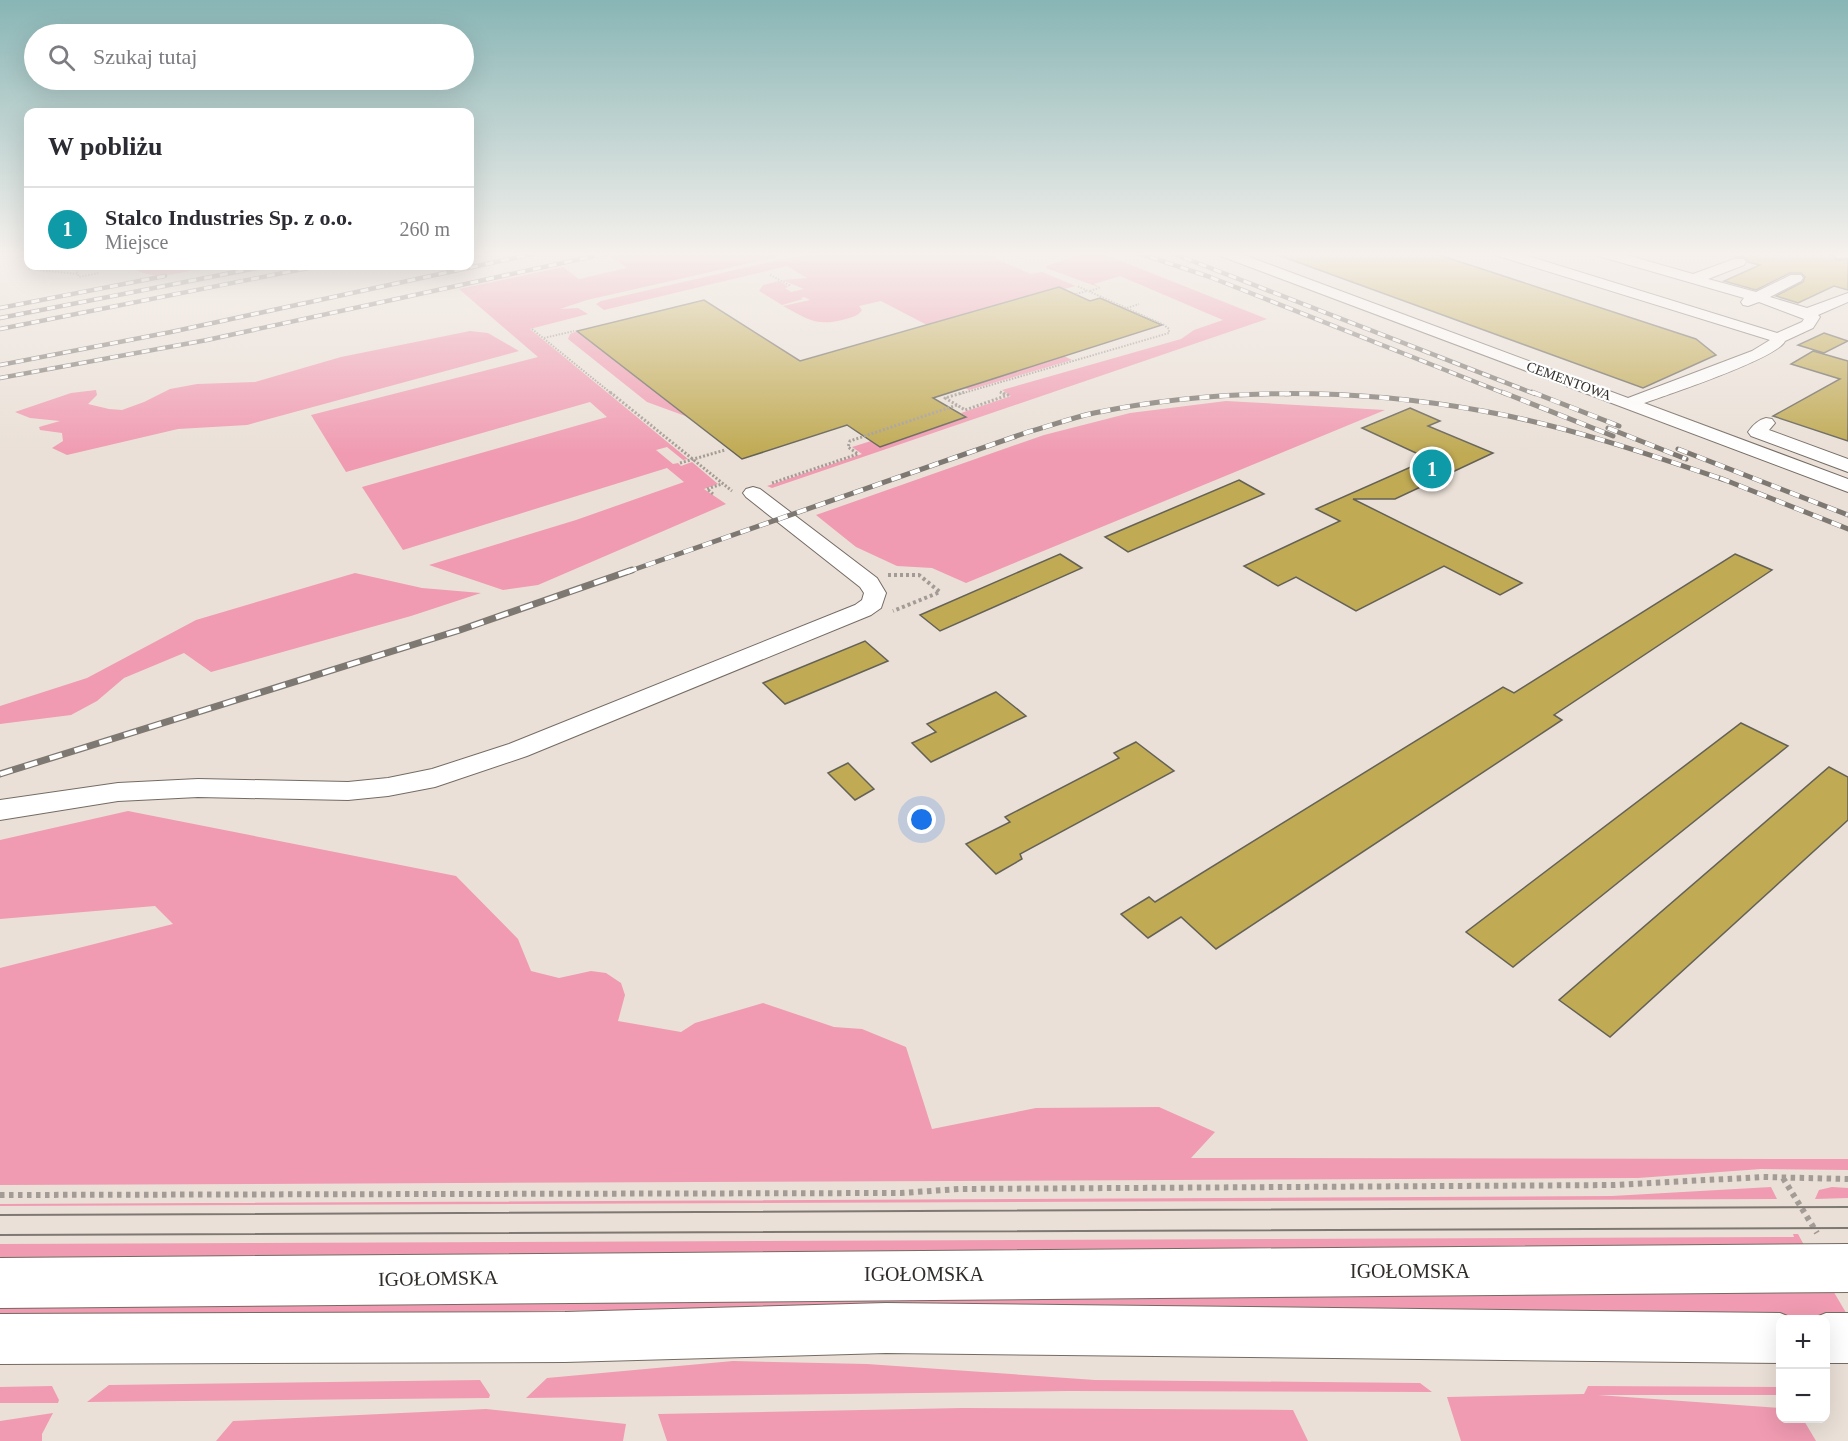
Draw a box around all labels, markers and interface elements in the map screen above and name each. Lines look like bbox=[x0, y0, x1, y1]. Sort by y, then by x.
search box bbox=[24, 24, 474, 90]
icon: search bbox=[45, 41, 78, 74]
text: Szukaj tutaj bbox=[93, 44, 197, 69]
text: W pobliżu bbox=[48, 132, 162, 161]
text: Stalco Industries Sp. z o.o. bbox=[105, 205, 353, 230]
text: 1 bbox=[63, 218, 73, 240]
text: 260 m bbox=[399, 218, 450, 240]
text: Miejsce bbox=[105, 231, 168, 253]
street label: CEMENTOWA bbox=[1525, 359, 1614, 404]
pin: 1 bbox=[1412, 446, 1452, 492]
your location bbox=[907, 805, 936, 834]
street label: IGOŁOMSKA bbox=[1350, 1260, 1471, 1282]
street label: IGOŁOMSKA bbox=[864, 1263, 985, 1285]
street label: IGOŁOMSKA bbox=[378, 1266, 499, 1290]
map controls bbox=[1776, 1315, 1830, 1423]
button: + bbox=[1776, 1315, 1830, 1369]
button: − bbox=[1776, 1369, 1830, 1423]

